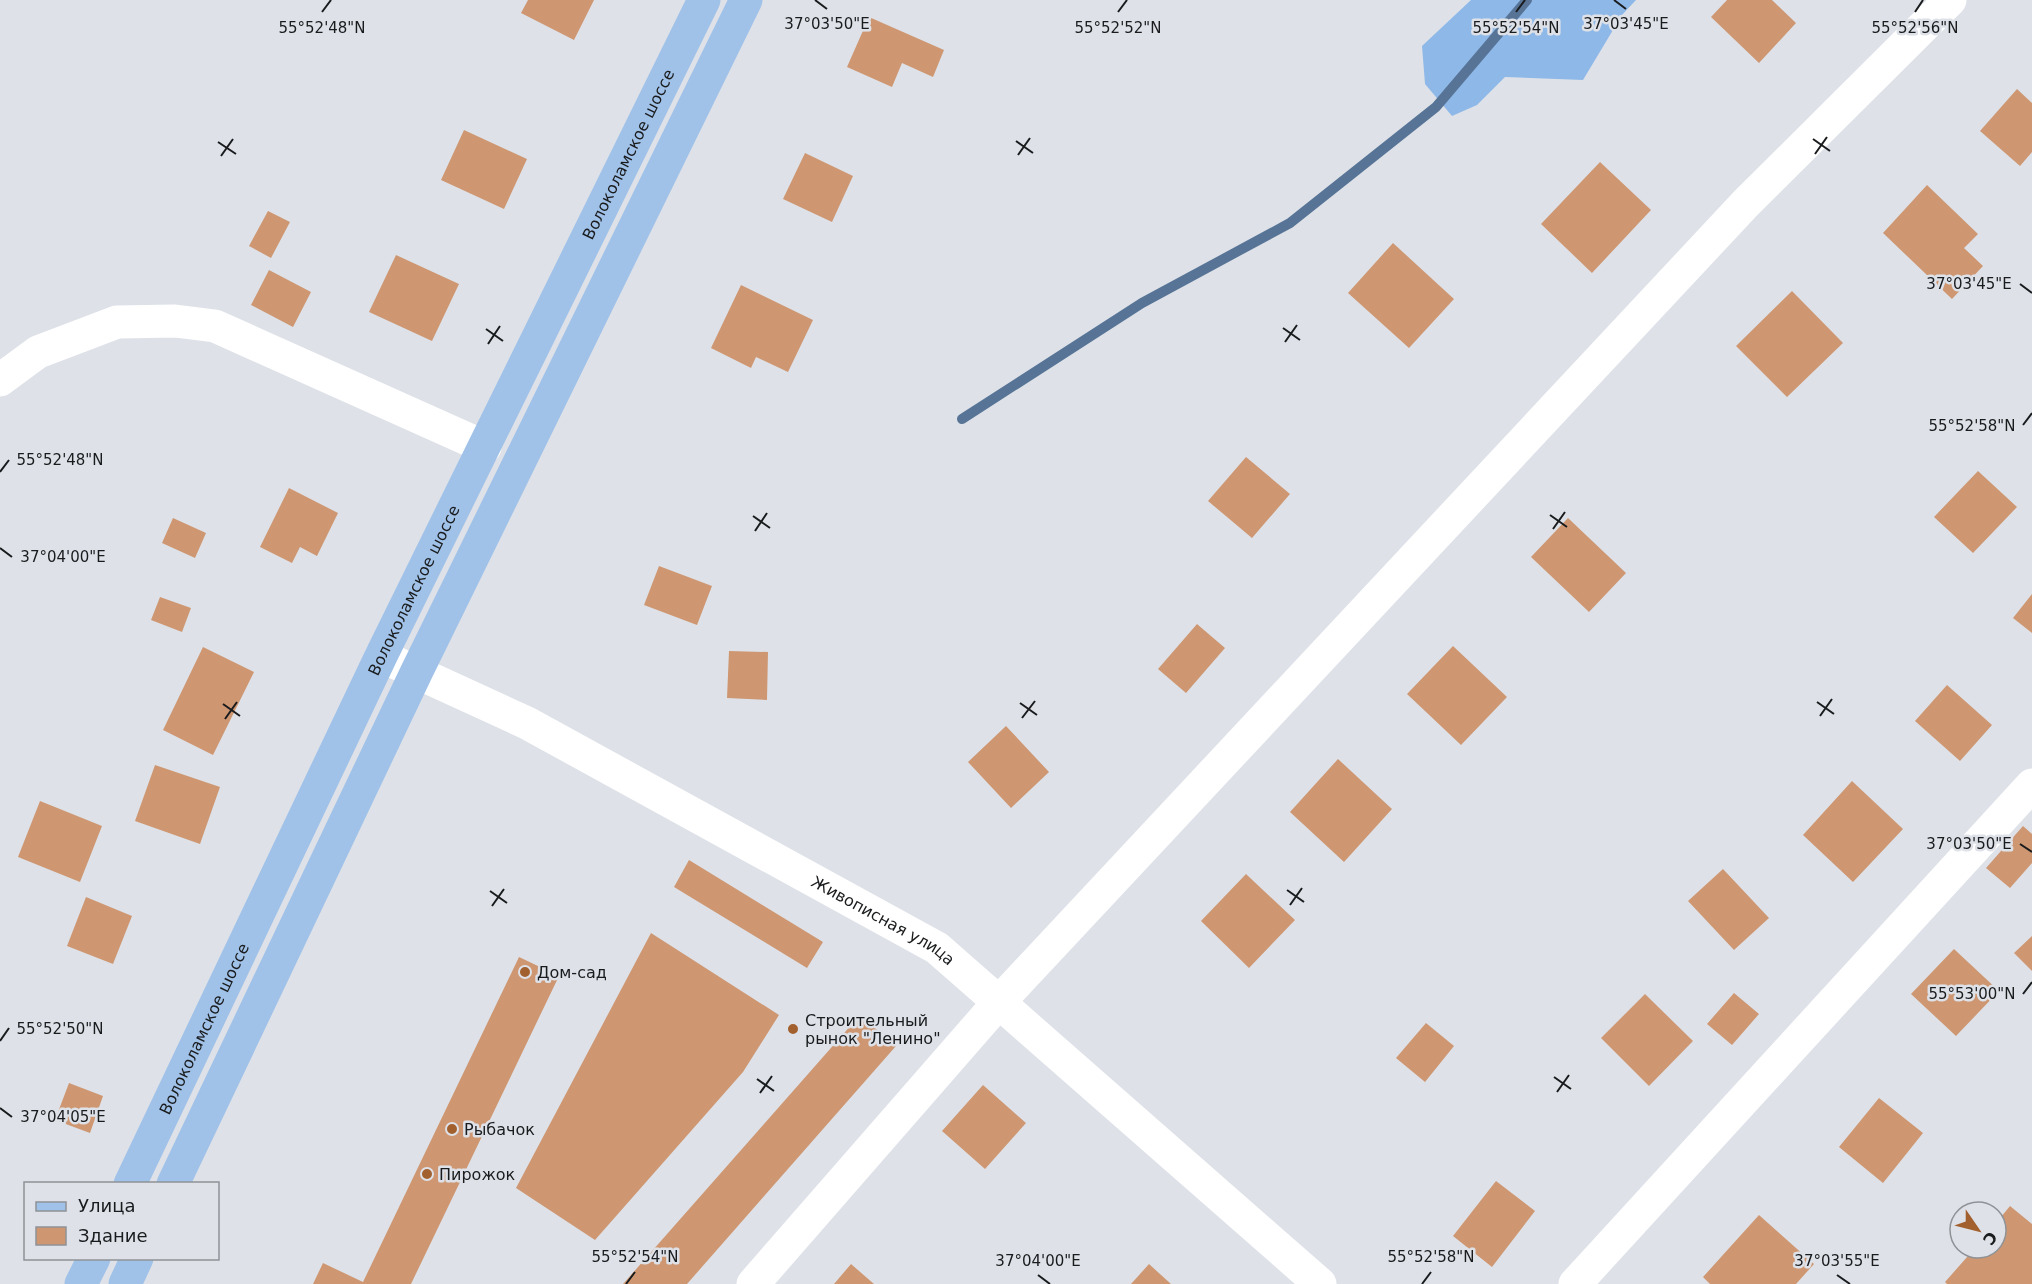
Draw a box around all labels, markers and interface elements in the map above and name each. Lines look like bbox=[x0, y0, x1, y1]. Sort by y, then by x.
text: 37°03'50"E bbox=[784, 15, 870, 33]
text: 37°03'45"E bbox=[1583, 15, 1669, 33]
text: 55°52'48"N bbox=[278, 19, 366, 37]
text: 55°52'52"N bbox=[1074, 19, 1162, 37]
text: 55°52'54"N bbox=[1472, 19, 1560, 37]
text: 55°52'56"N bbox=[1871, 19, 1959, 37]
street label: Волоколамское шоссе bbox=[578, 66, 678, 242]
text: 37°03'45"E bbox=[1926, 275, 2012, 293]
text: 55°52'58"N bbox=[1928, 417, 2016, 435]
text: 55°52'48"N bbox=[16, 451, 104, 469]
street label: Волоколамское шоссе bbox=[364, 502, 463, 678]
text: 37°04'00"E bbox=[20, 548, 106, 566]
text: 37°03'50"E bbox=[1926, 835, 2012, 853]
street label: Живописная улица bbox=[808, 872, 959, 969]
street label: Волоколамское шоссе bbox=[155, 940, 253, 1117]
place label: Дом-сад bbox=[537, 963, 607, 982]
marker: Дом-сад bbox=[518, 965, 532, 979]
text: 55°53'00"N bbox=[1928, 985, 2016, 1003]
place label: Строительный рынок "Ленино" bbox=[805, 1011, 941, 1048]
text: 55°52'50"N bbox=[16, 1020, 104, 1038]
marker: Строительный рынок "Ленино" bbox=[786, 1022, 800, 1036]
text: 37°04'05"E bbox=[20, 1108, 106, 1126]
place label: Рыбачок bbox=[464, 1120, 535, 1139]
marker: Рыбачок bbox=[445, 1122, 459, 1136]
place label: Пирожок bbox=[439, 1165, 516, 1184]
marker: Пирожок bbox=[420, 1167, 434, 1181]
legend bbox=[24, 1182, 219, 1260]
text: Улица bbox=[78, 1195, 135, 1216]
north arrow bbox=[1948, 1200, 2008, 1260]
text: Здание bbox=[78, 1225, 148, 1246]
text: С bbox=[1979, 1228, 2001, 1249]
text: 55°52'54"N bbox=[591, 1248, 679, 1266]
text: 55°52'58"N bbox=[1387, 1248, 1475, 1266]
text: 37°04'00"E bbox=[995, 1252, 1081, 1270]
text: 37°03'55"E bbox=[1794, 1252, 1880, 1270]

